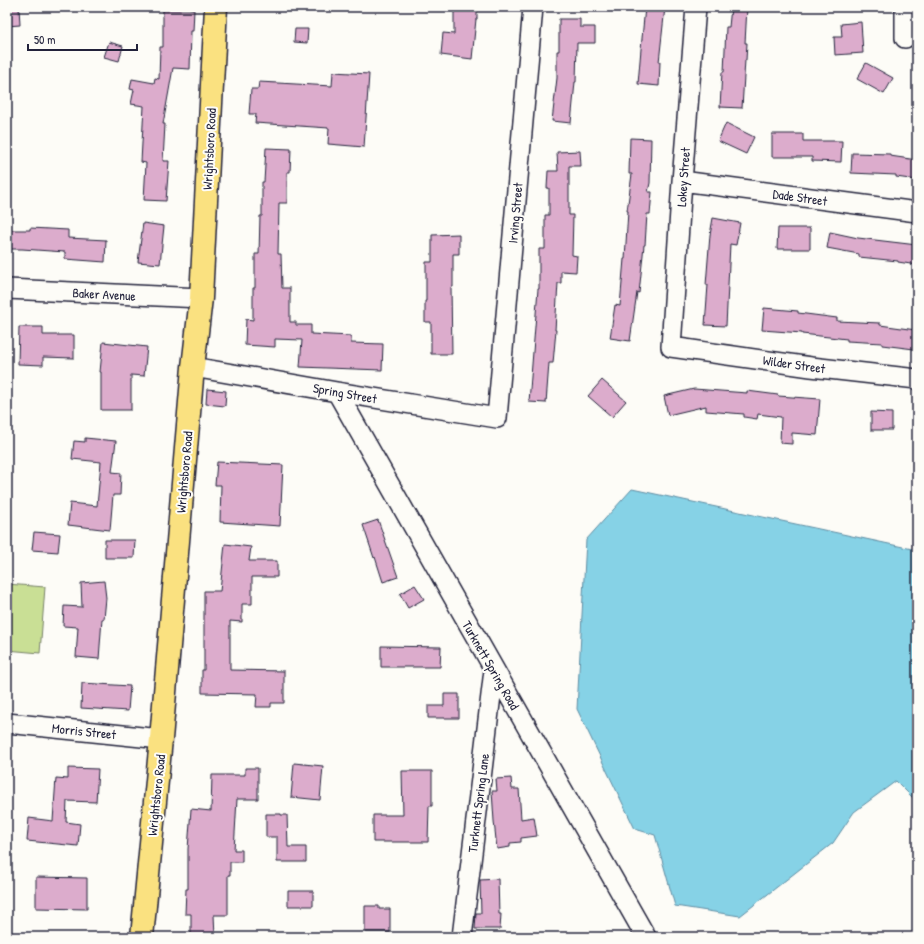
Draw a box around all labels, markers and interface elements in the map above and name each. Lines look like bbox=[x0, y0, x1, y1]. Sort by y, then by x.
scale bar bbox=[28, 26, 137, 52]
text: 50 m bbox=[34, 31, 55, 48]
street label: Wrightsboro Road bbox=[198, 108, 220, 190]
street label: Lokey Street bbox=[672, 146, 694, 207]
street label: Irving Street bbox=[503, 181, 527, 244]
street label: Dade Street bbox=[772, 184, 829, 210]
street label: Baker Avenue bbox=[72, 283, 136, 305]
street label: Wilder Street bbox=[762, 351, 827, 377]
street label: Spring Street bbox=[312, 379, 379, 408]
street label: Wrightsboro Road bbox=[171, 430, 197, 514]
street label: Turknett Spring Road bbox=[458, 617, 524, 713]
street label: Morris Street bbox=[51, 719, 117, 743]
street label: Turknett Spring Lane bbox=[463, 752, 493, 854]
street label: Wrightsboro Road bbox=[143, 753, 169, 837]

